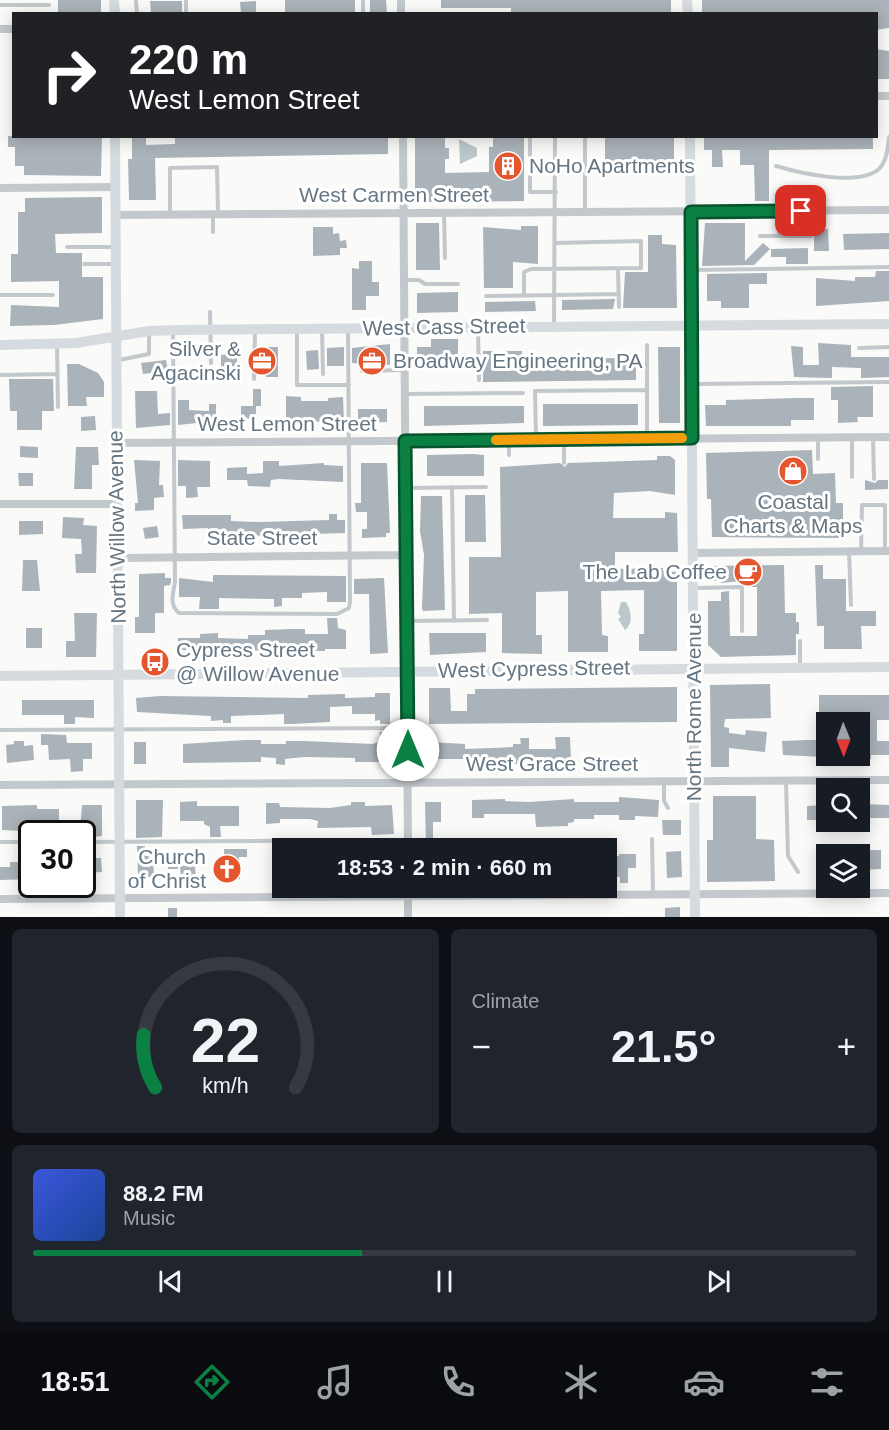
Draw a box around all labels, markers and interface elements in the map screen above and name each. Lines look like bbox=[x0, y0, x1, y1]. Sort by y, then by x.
icon: right bbox=[30, 36, 108, 114]
text: 220 m bbox=[129, 36, 248, 83]
text: West Lemon Street bbox=[129, 85, 360, 115]
building icon: NoHo Apartments bbox=[492, 150, 524, 182]
place label: NoHo Apartments bbox=[529, 154, 695, 177]
street label: West Carmen Street bbox=[299, 183, 489, 206]
pin bbox=[775, 185, 826, 236]
icon: arrive bbox=[784, 194, 817, 227]
street label: West Cass Street bbox=[362, 314, 526, 339]
place label: Silver & Agacinski bbox=[151, 337, 241, 384]
office icon: Silver & Agacinski bbox=[246, 345, 278, 377]
office icon: Broadway Engineering, PA bbox=[356, 345, 388, 377]
place label: Broadway Engineering, PA bbox=[393, 349, 642, 372]
street label: West Lemon Street bbox=[197, 412, 377, 435]
street label: North Willow Avenue bbox=[103, 430, 130, 624]
shop icon: Coastal Charts & Maps bbox=[777, 455, 809, 487]
place label: Coastal Charts & Maps bbox=[724, 490, 862, 537]
street label: State Street bbox=[207, 526, 318, 549]
cafe icon: The Lab Coffee bbox=[732, 556, 764, 588]
place label: The Lab Coffee bbox=[583, 560, 727, 583]
street label: North Rome Avenue bbox=[682, 613, 705, 801]
place label: Cypress Street @ Willow Avenue bbox=[176, 638, 339, 685]
bus stop icon: Cypress Street @ Willow Avenue bbox=[139, 646, 171, 678]
street label: West Cypress Street bbox=[438, 655, 630, 682]
north arrow bbox=[816, 712, 870, 766]
map controls bbox=[816, 712, 870, 898]
position arrow bbox=[376, 718, 440, 782]
street label: West Grace Street bbox=[466, 752, 638, 775]
button: search bbox=[816, 778, 870, 832]
speed limit sign: 30 bbox=[18, 820, 96, 898]
button: layers bbox=[816, 844, 870, 898]
place label: Church of Christ bbox=[128, 845, 206, 892]
church icon: Church of Christ bbox=[211, 853, 243, 885]
text: 18:53 · 2 min · 660 m bbox=[337, 855, 552, 880]
text: Climate bbox=[472, 990, 539, 1012]
text: 22 bbox=[191, 1006, 260, 1075]
text: 21.5° bbox=[611, 1021, 717, 1072]
text: − bbox=[472, 1028, 491, 1065]
text: + bbox=[837, 1028, 856, 1065]
text: km/h bbox=[202, 1074, 248, 1098]
text: 88.2 FM bbox=[123, 1181, 204, 1206]
text: Music bbox=[123, 1207, 175, 1229]
icon: previous bbox=[154, 1265, 187, 1298]
icon: pause bbox=[428, 1265, 461, 1298]
icon: next bbox=[702, 1265, 735, 1298]
icon: directions bbox=[191, 1361, 233, 1403]
icon: music bbox=[314, 1361, 356, 1403]
icon: phone bbox=[437, 1361, 479, 1403]
icon: climate bbox=[560, 1361, 602, 1403]
icon: car bbox=[683, 1361, 725, 1403]
icon: filters bbox=[806, 1361, 848, 1403]
text: 18:51 bbox=[41, 1367, 110, 1397]

